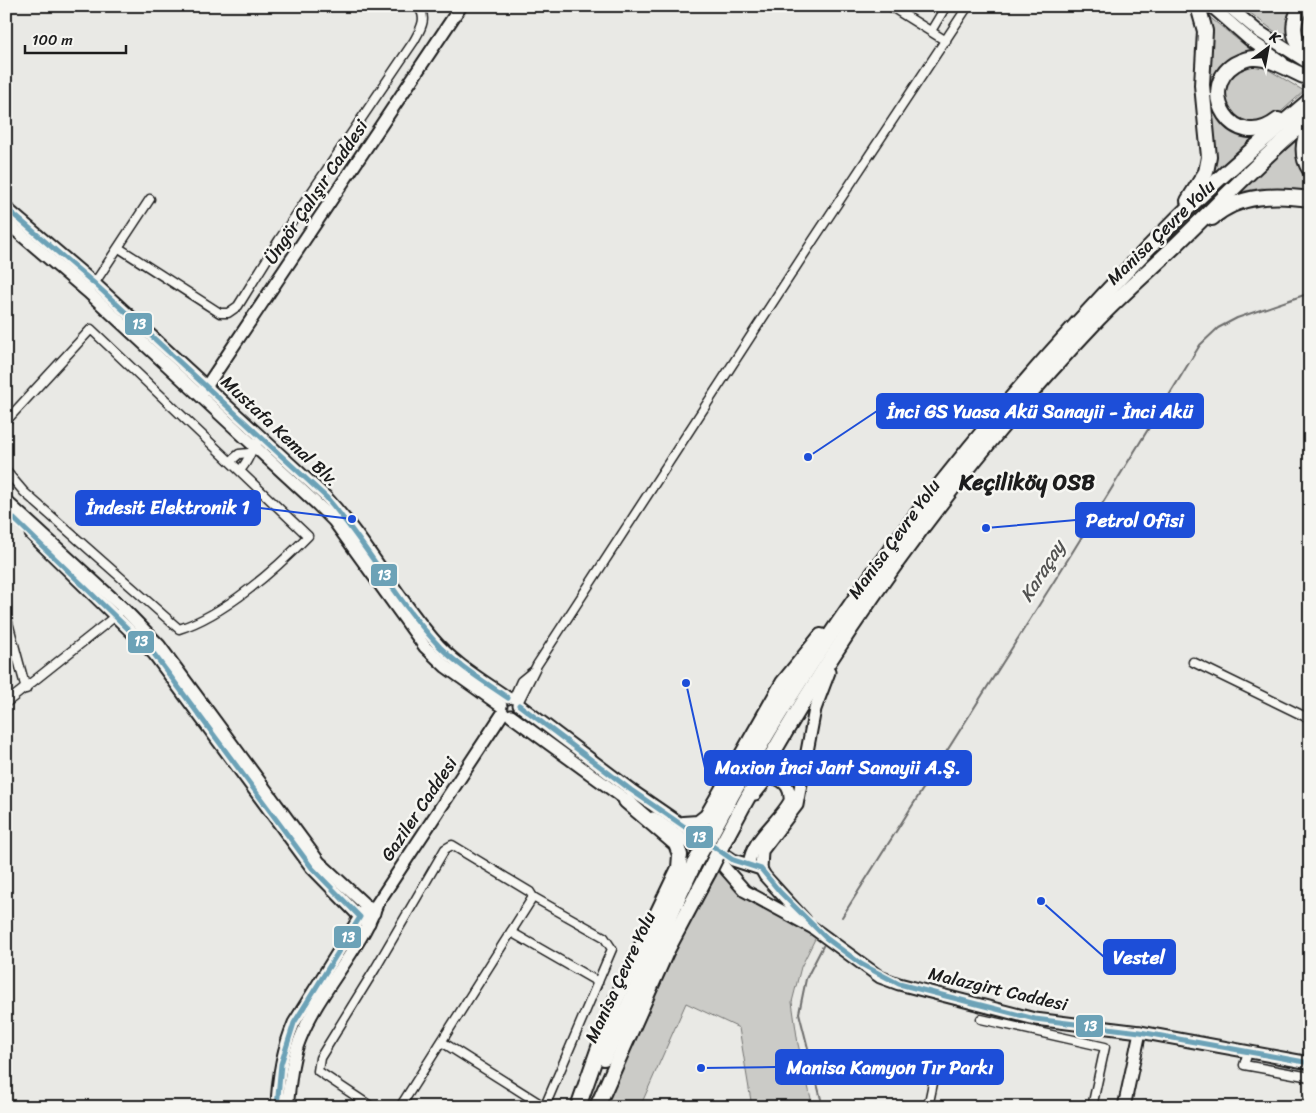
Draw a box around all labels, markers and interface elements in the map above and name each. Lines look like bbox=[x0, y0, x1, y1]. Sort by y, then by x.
scale bar bbox=[25, 22, 126, 54]
north arrow bbox=[1244, 22, 1294, 72]
text: K bbox=[1264, 24, 1286, 51]
text: 100 m bbox=[32, 27, 73, 53]
street label: Üngör Çalışır Caddesi bbox=[255, 112, 377, 271]
street label: Manisa Çevre Yolu bbox=[1099, 171, 1223, 293]
line badge: 13 bbox=[124, 312, 153, 336]
text: 13 bbox=[132, 312, 146, 337]
street label: Mustafa Kemal Blv. bbox=[213, 367, 347, 495]
callout: İnci GS Yuasa Akü Sanayii - İnci Akü bbox=[877, 394, 1203, 428]
text: İnci GS Yuasa Akü Sanayii - İnci Akü bbox=[886, 395, 1194, 428]
district label: Keçiliköy OSB bbox=[958, 463, 1095, 502]
street label: Manisa Çevre Yolu bbox=[839, 472, 949, 606]
callout: İndesit Elektronik 1 bbox=[76, 491, 260, 525]
text: İndesit Elektronik 1 bbox=[85, 491, 250, 524]
callout: Petrol Ofisi bbox=[1076, 503, 1194, 537]
text: Petrol Ofisi bbox=[1086, 504, 1185, 537]
water label: Karaçay bbox=[1010, 531, 1075, 608]
line badge: 13 bbox=[370, 563, 398, 587]
text: 13 bbox=[377, 563, 391, 588]
text: 13 bbox=[134, 629, 148, 654]
line badge: 13 bbox=[127, 630, 155, 654]
street label: Gaziler Caddesi bbox=[372, 749, 467, 868]
callout: Maxion İnci Jant Sanayii A.Ş. bbox=[705, 751, 971, 785]
text: Maxion İnci Jant Sanayii A.Ş. bbox=[714, 751, 961, 784]
line badge: 13 bbox=[685, 825, 714, 849]
text: 13 bbox=[692, 825, 706, 850]
street label: Manisa Çevre Yolu bbox=[575, 906, 665, 1048]
line badge: 13 bbox=[333, 925, 362, 949]
text: 13 bbox=[341, 925, 355, 950]
callout: Vestel bbox=[1104, 940, 1175, 974]
text: Vestel bbox=[1113, 941, 1165, 974]
street label: Malazgirt Caddesi bbox=[925, 957, 1072, 1021]
line badge: 13 bbox=[1075, 1014, 1104, 1038]
text: 13 bbox=[1083, 1014, 1097, 1039]
callout: Manisa Kamyon Tır Parkı bbox=[776, 1050, 1003, 1084]
text: Manisa Kamyon Tır Parkı bbox=[786, 1051, 993, 1084]

